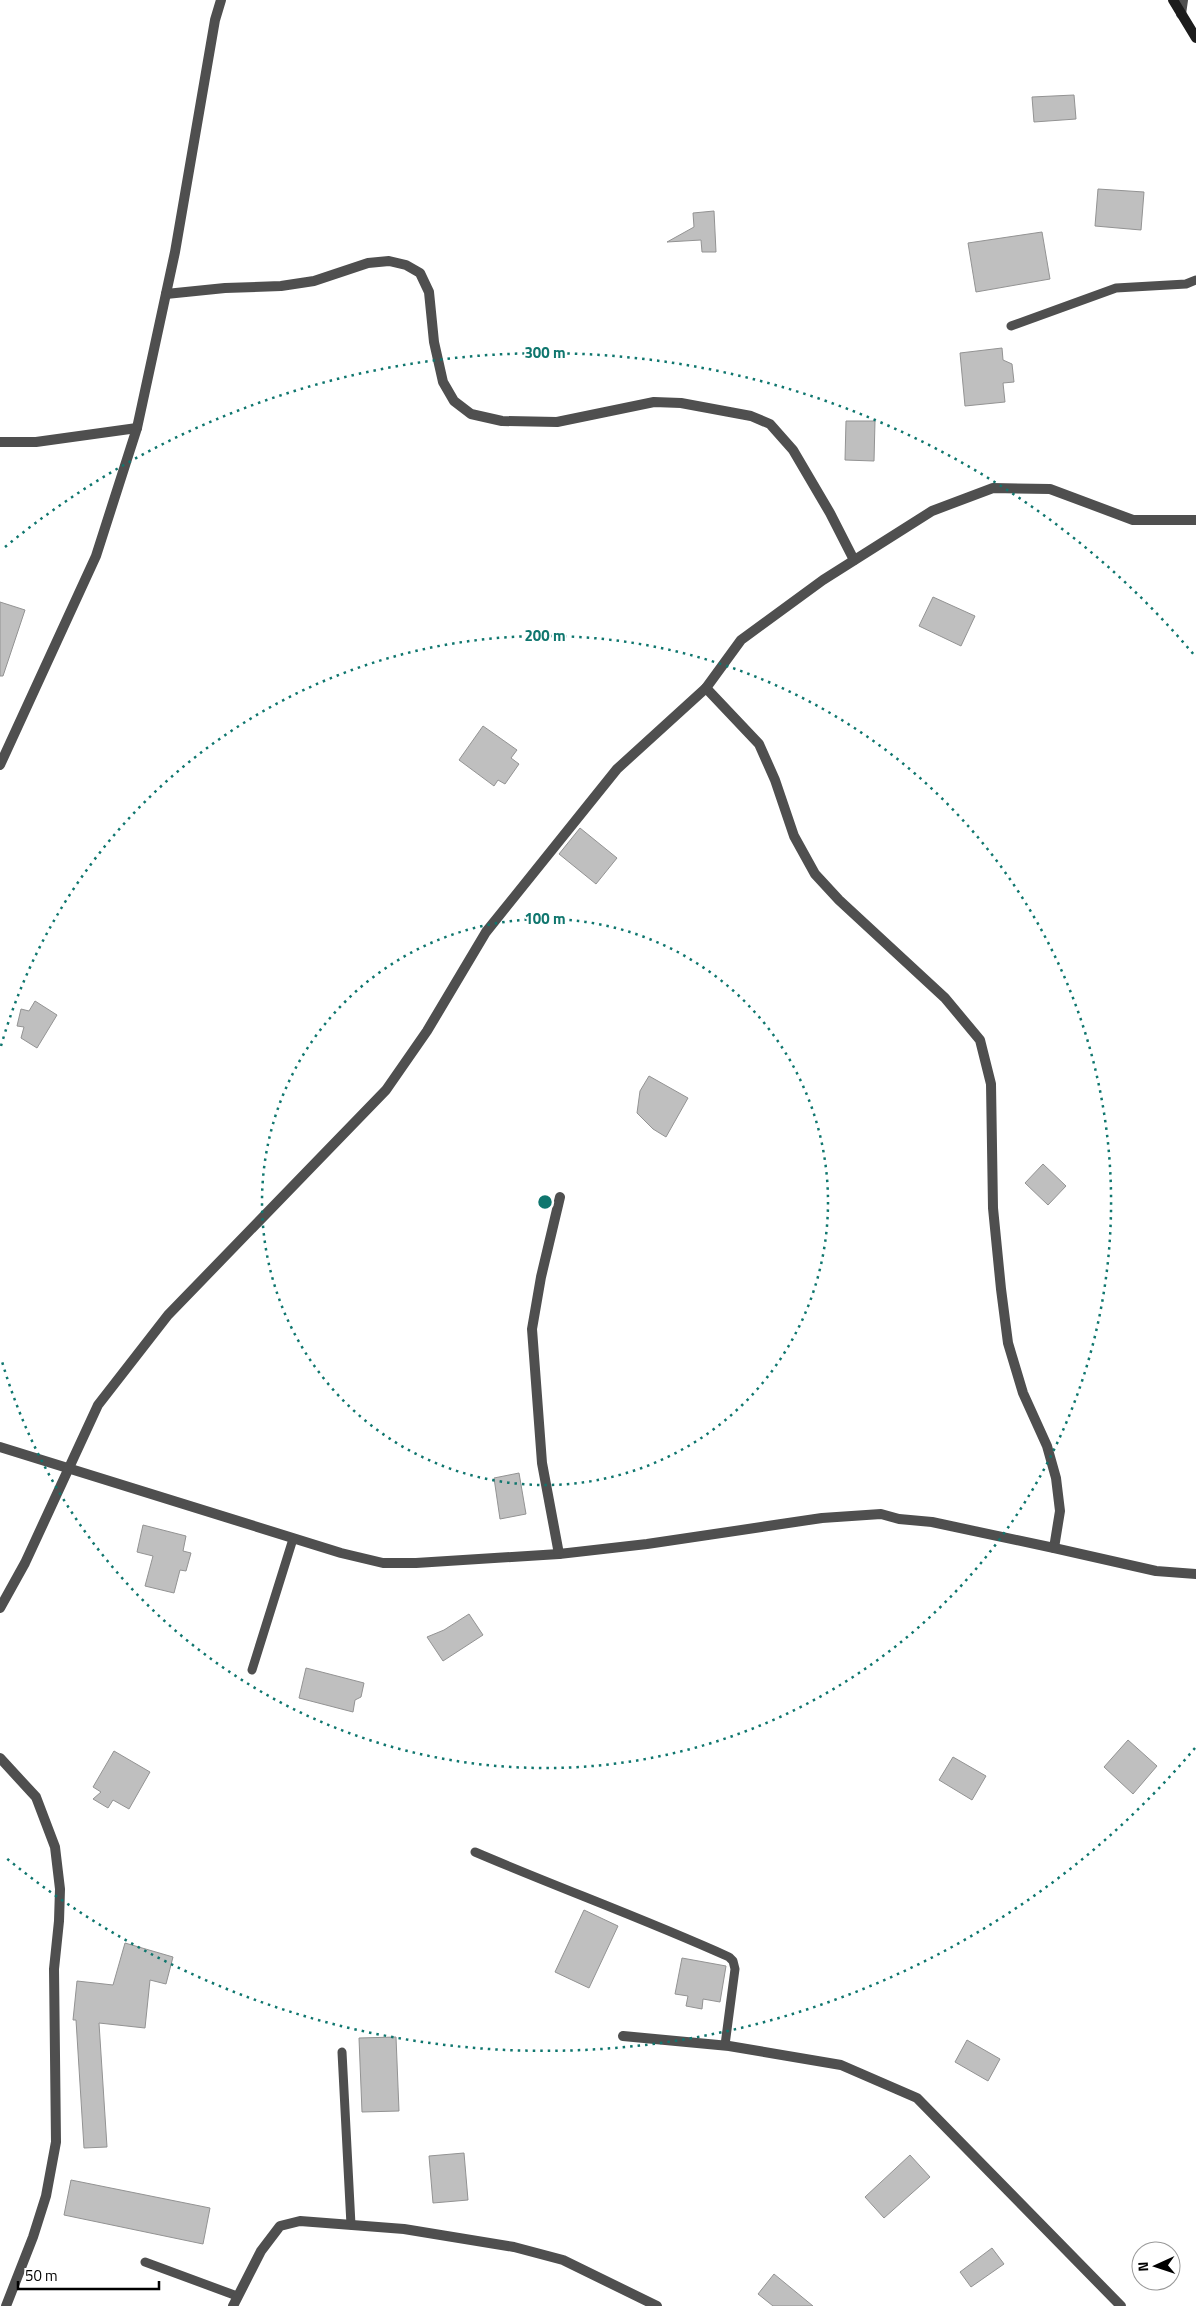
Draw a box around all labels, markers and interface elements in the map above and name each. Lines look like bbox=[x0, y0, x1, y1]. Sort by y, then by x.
text: 300 m bbox=[524, 341, 566, 364]
text: 200 m bbox=[524, 624, 566, 647]
text: 100 m bbox=[524, 907, 566, 930]
centre of rings bbox=[536, 1193, 554, 1211]
north arrow bbox=[1131, 2241, 1181, 2291]
scale bar bbox=[18, 2258, 159, 2290]
text: N bbox=[1132, 2261, 1153, 2272]
text: 50 m bbox=[25, 2264, 58, 2287]

